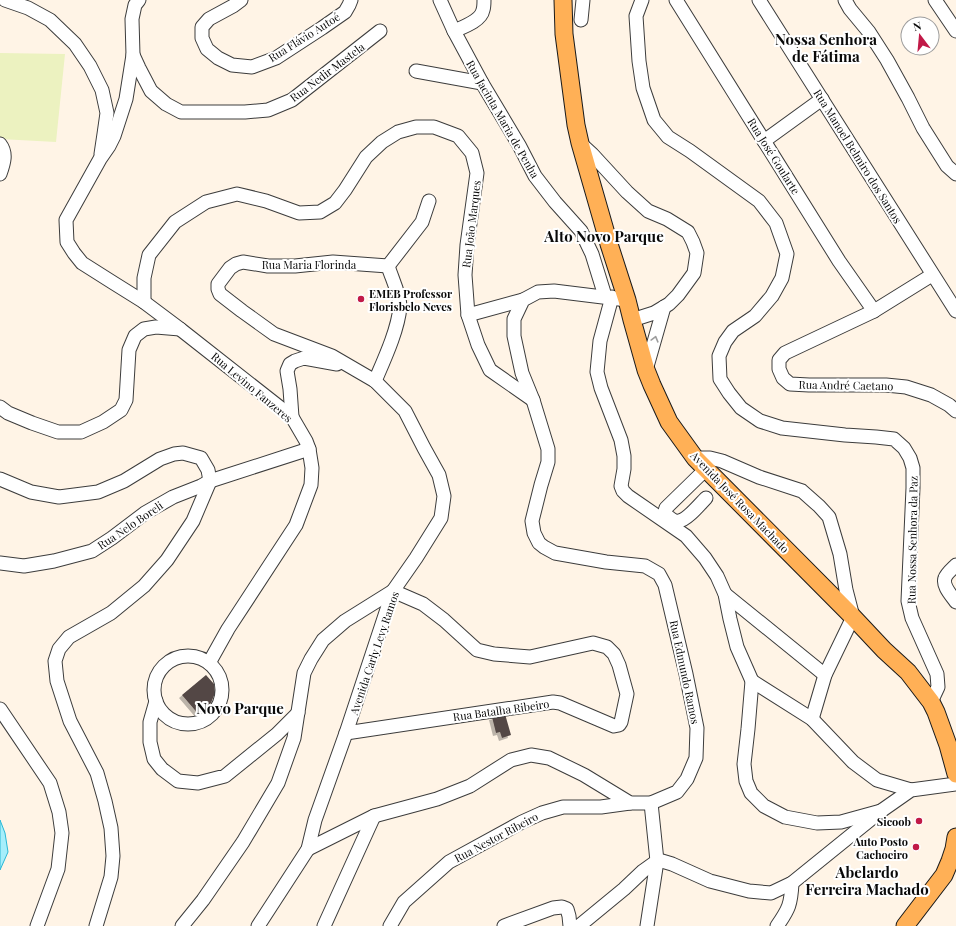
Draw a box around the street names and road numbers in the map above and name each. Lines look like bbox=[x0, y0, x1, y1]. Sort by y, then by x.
street label: Rua Flávio Autoé bbox=[265, 9, 343, 65]
street label: Rua Nedir Mastela bbox=[287, 39, 368, 105]
street label: Rua Jacinta Maria de Penha bbox=[463, 57, 543, 181]
street label: Rua Manoel Belmiro dos Santos bbox=[810, 86, 906, 226]
street label: Rua José Goularte bbox=[744, 115, 804, 197]
street label: Rua João Marques bbox=[458, 179, 484, 269]
street label: Rua Maria Florinda bbox=[262, 257, 357, 272]
street label: Rua Levino Fanzeres bbox=[208, 349, 296, 425]
street label: Rua André Caetano bbox=[799, 377, 893, 393]
street label: Avenida José Rosa Machado bbox=[687, 447, 792, 556]
street label: Rua Nossa Senhora da Paz bbox=[903, 476, 921, 604]
street label: Rua Nelo Boreli bbox=[94, 498, 166, 552]
street label: Avenida Carly Levy Ramos bbox=[345, 589, 402, 718]
street label: Rua Edmundo Ramos bbox=[667, 619, 703, 725]
street label: Rua Batalha Ribeiro bbox=[452, 696, 550, 724]
street label: Rua Nestor Ribeiro bbox=[451, 809, 541, 865]

